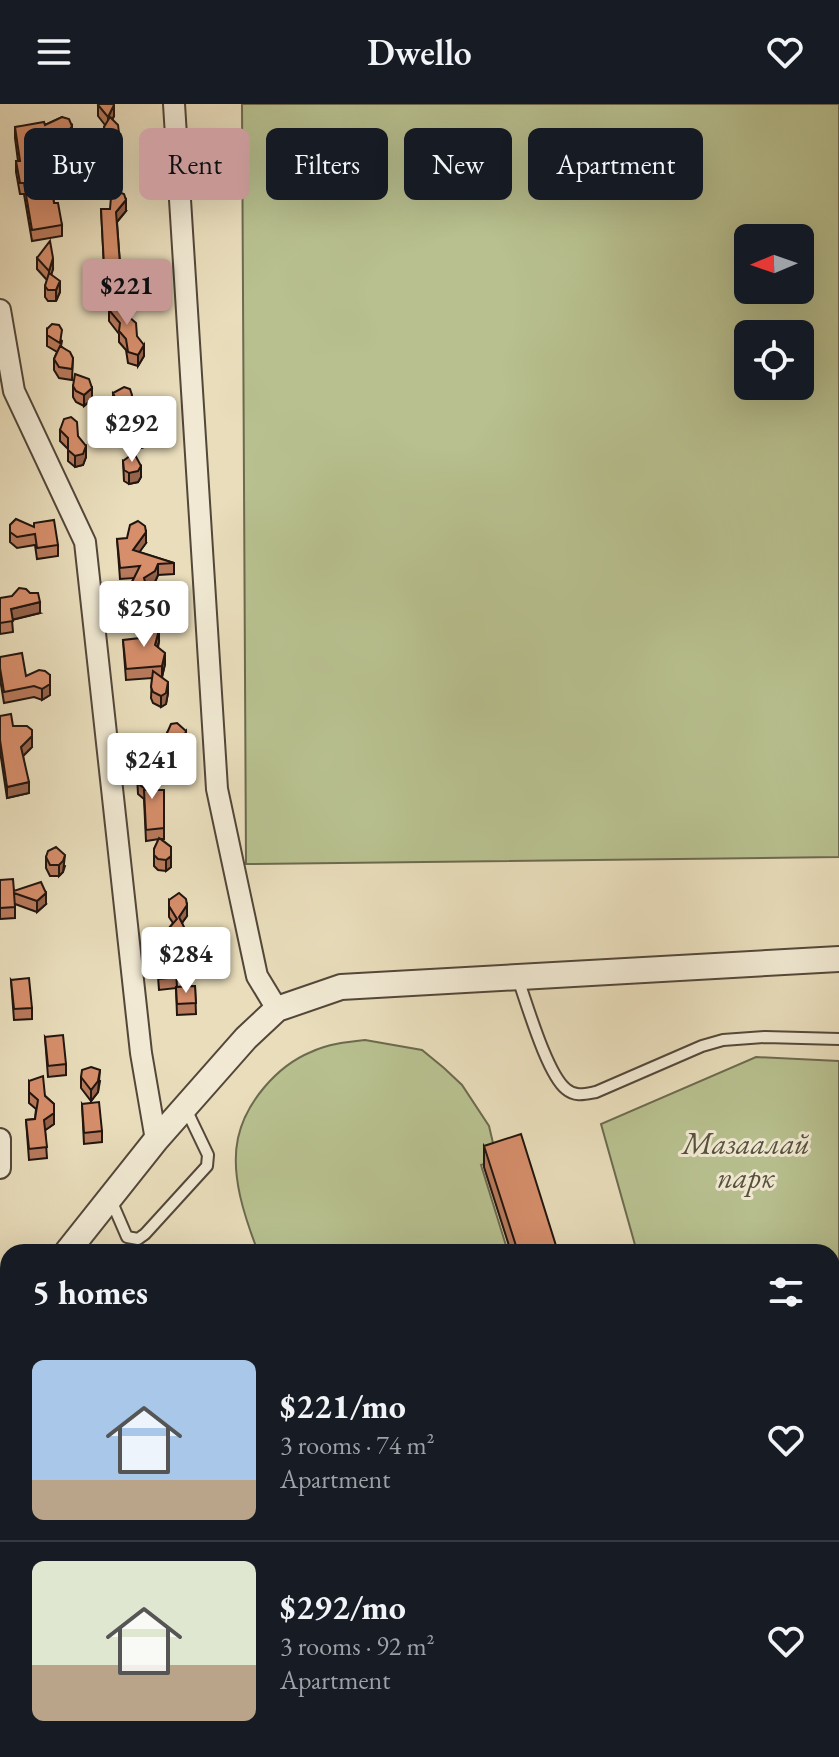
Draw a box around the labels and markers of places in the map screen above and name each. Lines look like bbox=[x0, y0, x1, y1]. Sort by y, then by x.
pin: $221 bbox=[80, 259, 174, 327]
pin: $292 bbox=[85, 396, 179, 464]
pin: $250 bbox=[97, 581, 191, 649]
pin: $241 bbox=[105, 733, 199, 801]
pin: $284 bbox=[139, 927, 233, 995]

